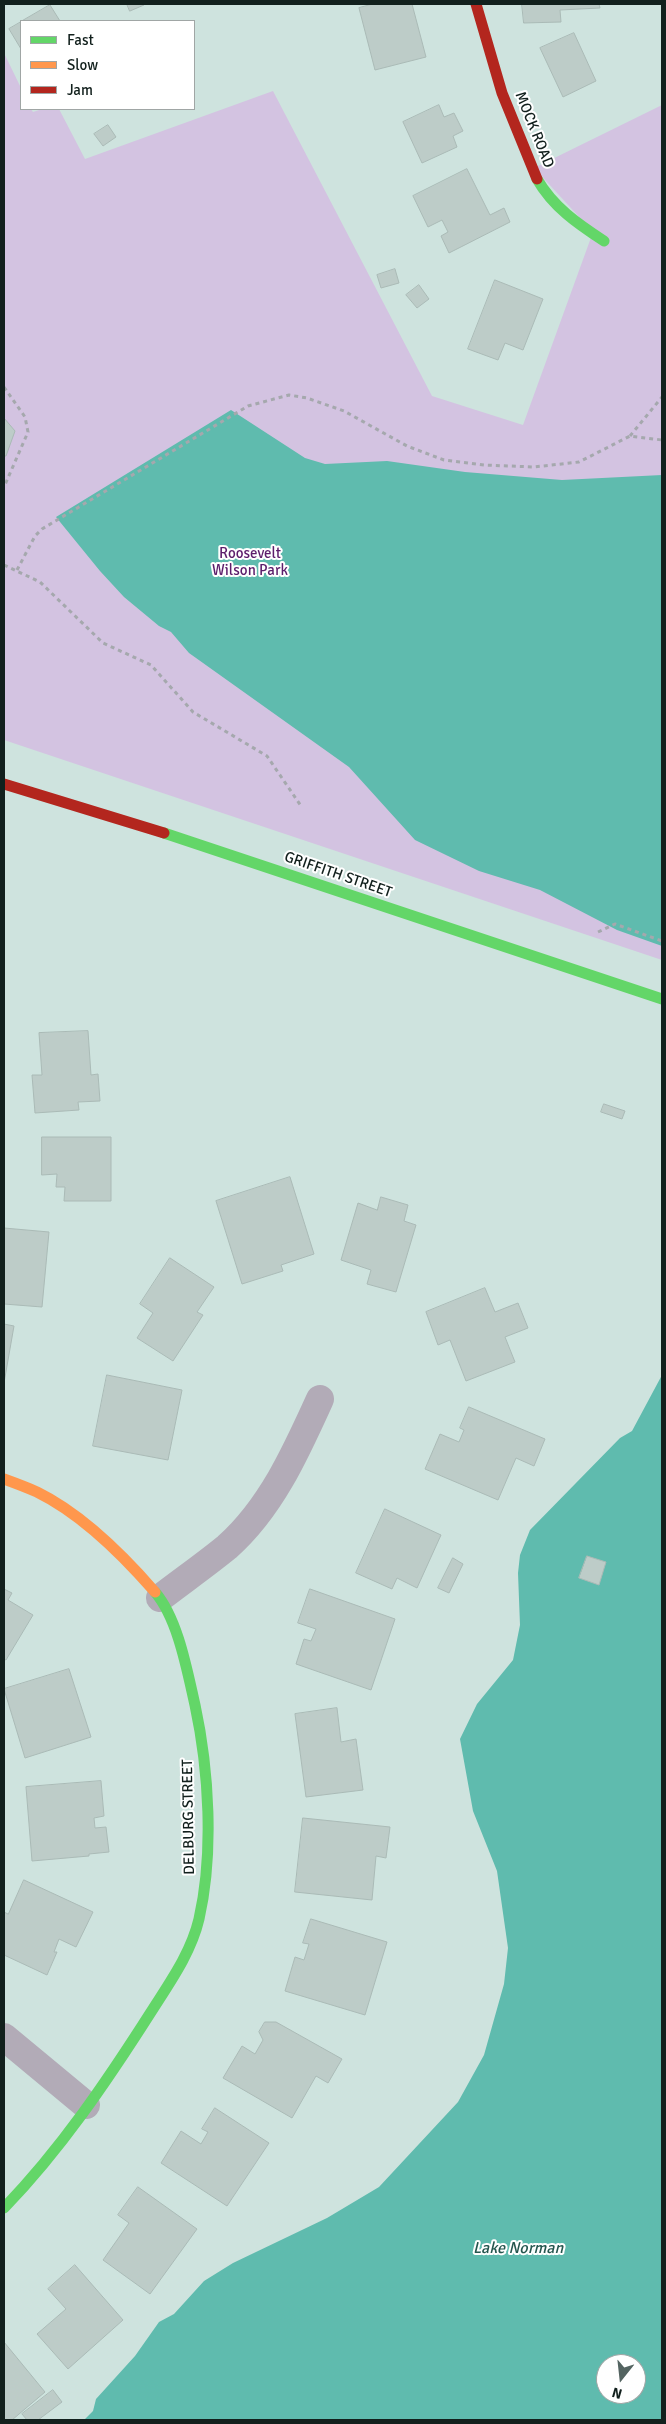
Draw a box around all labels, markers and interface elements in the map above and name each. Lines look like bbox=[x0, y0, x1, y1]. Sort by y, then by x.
legend bbox=[20, 20, 195, 110]
text: Fast bbox=[67, 31, 94, 49]
text: Slow bbox=[67, 56, 98, 74]
text: Jam bbox=[67, 81, 93, 99]
street label: MOCK ROAD bbox=[511, 89, 557, 171]
park label: Roosevelt Wilson Park bbox=[212, 545, 288, 580]
street label: GRIFFITH STREET bbox=[282, 848, 394, 902]
street label: DELBURG STREET bbox=[179, 1759, 199, 1875]
water label: Lake Norman bbox=[473, 2239, 563, 2259]
north arrow bbox=[596, 2354, 646, 2404]
text: N bbox=[610, 2383, 624, 2402]

